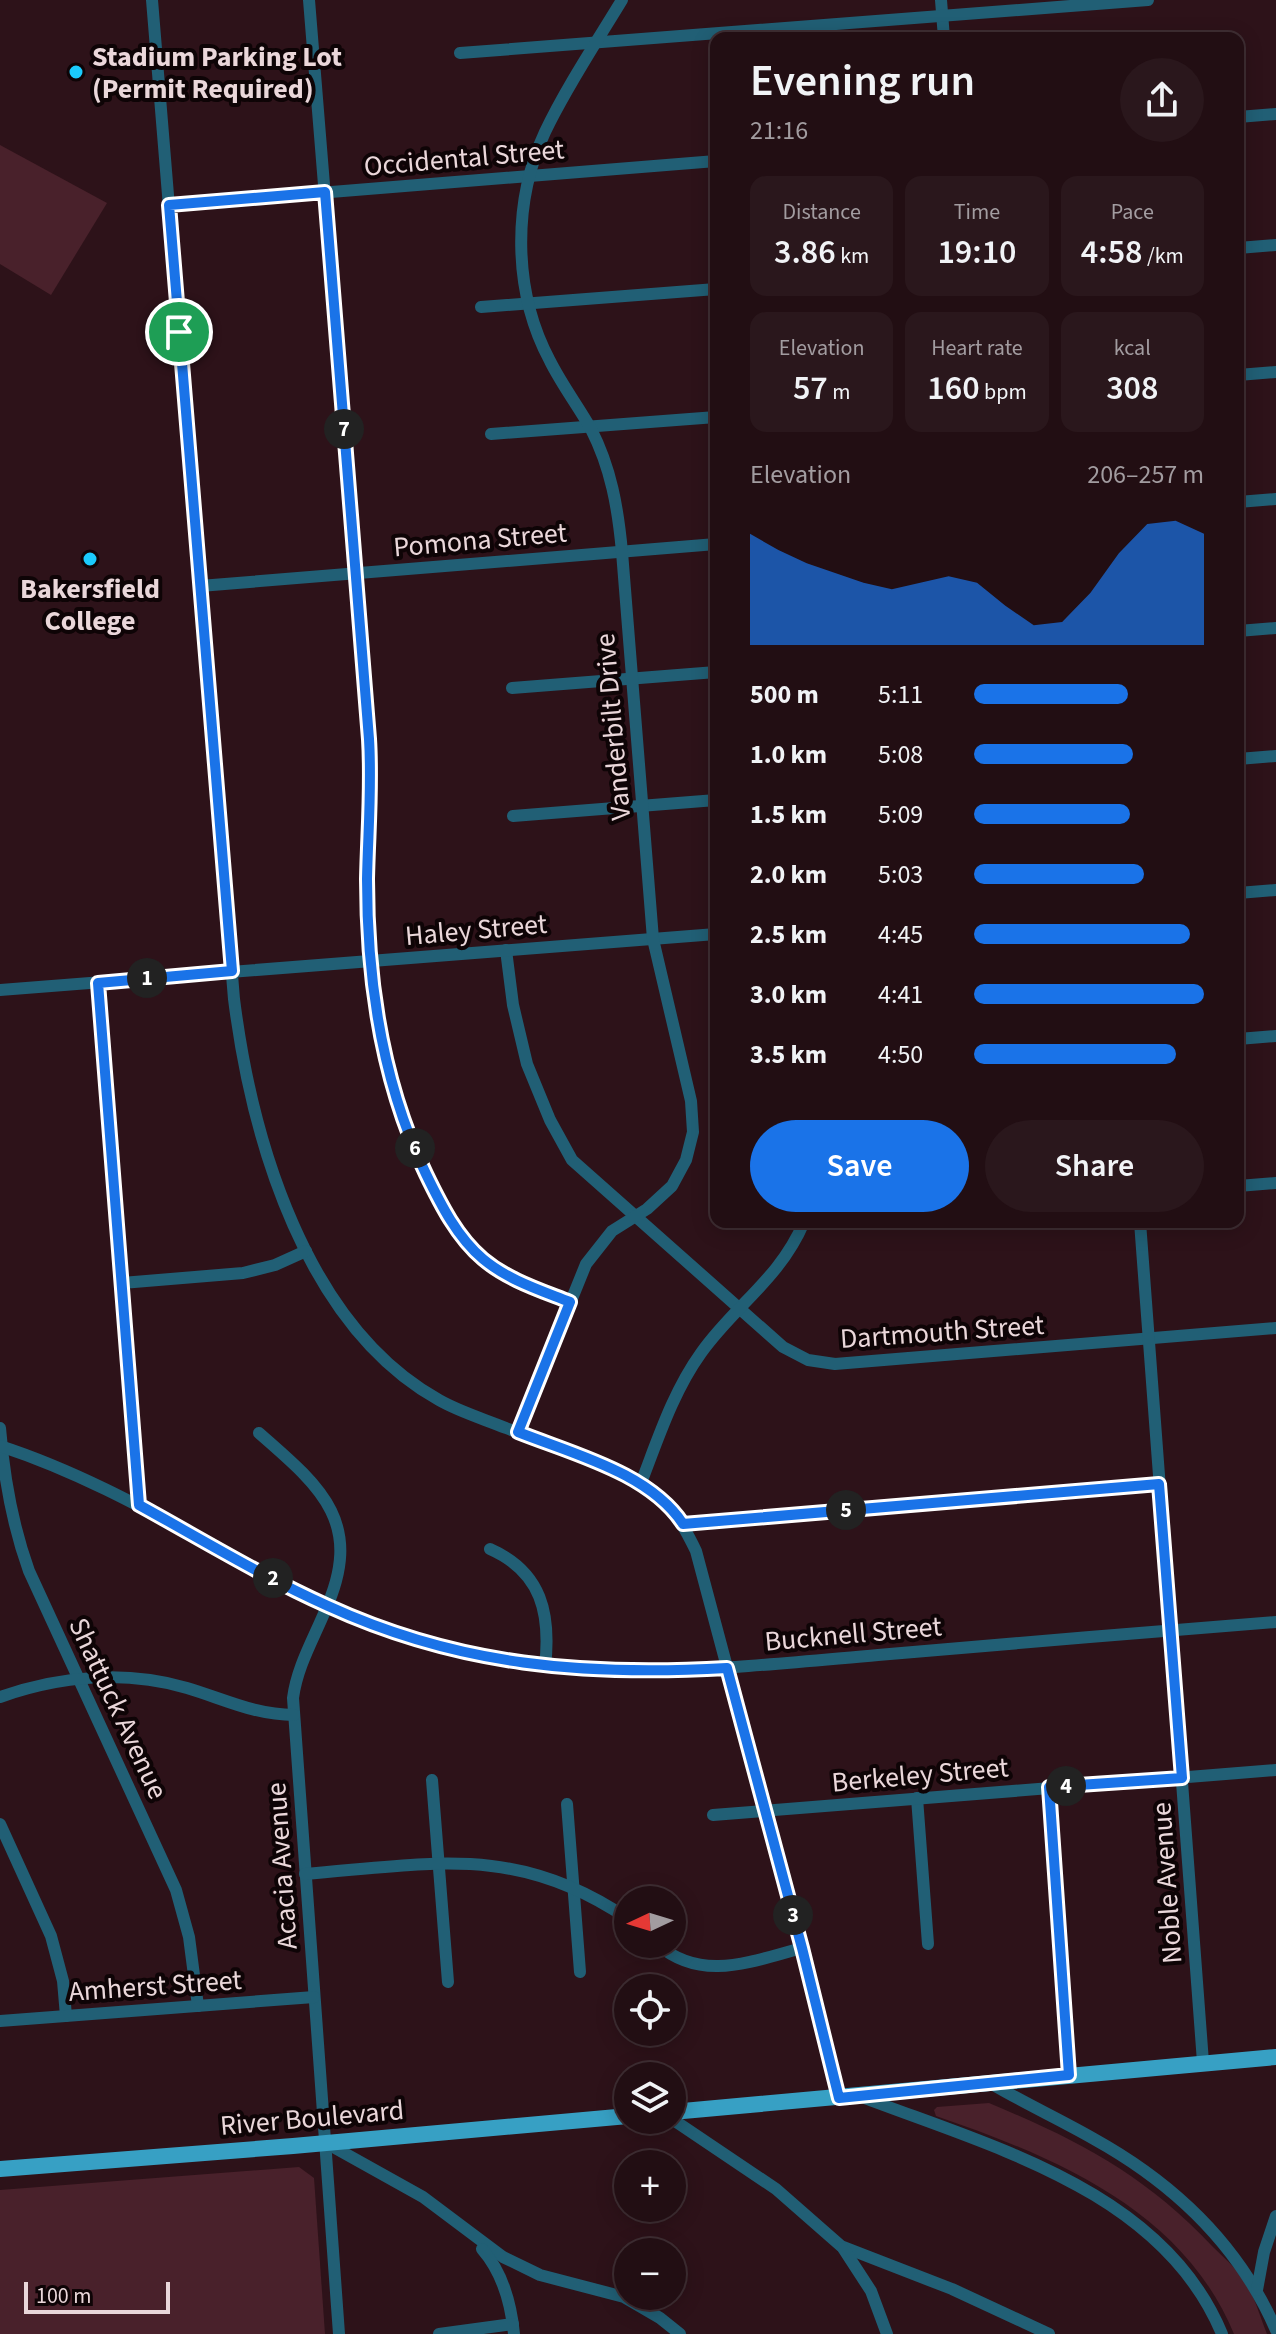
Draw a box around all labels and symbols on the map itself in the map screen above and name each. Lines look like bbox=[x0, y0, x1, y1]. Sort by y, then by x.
place label: Stadium Parking Lot (Permit Required) bbox=[92, 37, 342, 109]
marker: Stadium Parking Lot (Permit Required) bbox=[67, 63, 85, 81]
street label: Occidental Street bbox=[362, 129, 566, 187]
pin bbox=[145, 298, 213, 366]
pin: 7 bbox=[324, 409, 364, 449]
street label: Pomona Street bbox=[392, 512, 569, 567]
marker: Bakersfield College bbox=[81, 550, 99, 568]
place label: Bakersfield College bbox=[20, 569, 160, 641]
street label: Vanderbilt Drive bbox=[585, 632, 641, 822]
street label: Haley Street bbox=[403, 904, 549, 956]
pin: 1 bbox=[127, 958, 167, 998]
pin: 6 bbox=[395, 1128, 435, 1168]
street label: Dartmouth Street bbox=[839, 1305, 1046, 1359]
pin: 5 bbox=[826, 1490, 866, 1530]
pin: 2 bbox=[253, 1558, 293, 1598]
street label: Bucknell Street bbox=[763, 1606, 944, 1662]
street label: Shattuck Avenue bbox=[59, 1611, 178, 1806]
street label: Berkeley Street bbox=[830, 1747, 1011, 1803]
pin: 4 bbox=[1046, 1766, 1086, 1806]
street label: Acacia Avenue bbox=[256, 1781, 308, 1951]
street label: Noble Avenue bbox=[1141, 1801, 1193, 1965]
north arrow bbox=[614, 1886, 686, 1958]
pin: 3 bbox=[773, 1895, 813, 1935]
street label: Amherst Street bbox=[67, 1960, 244, 2012]
street label: River Boulevard bbox=[218, 2090, 406, 2146]
scale bar bbox=[24, 2278, 170, 2314]

